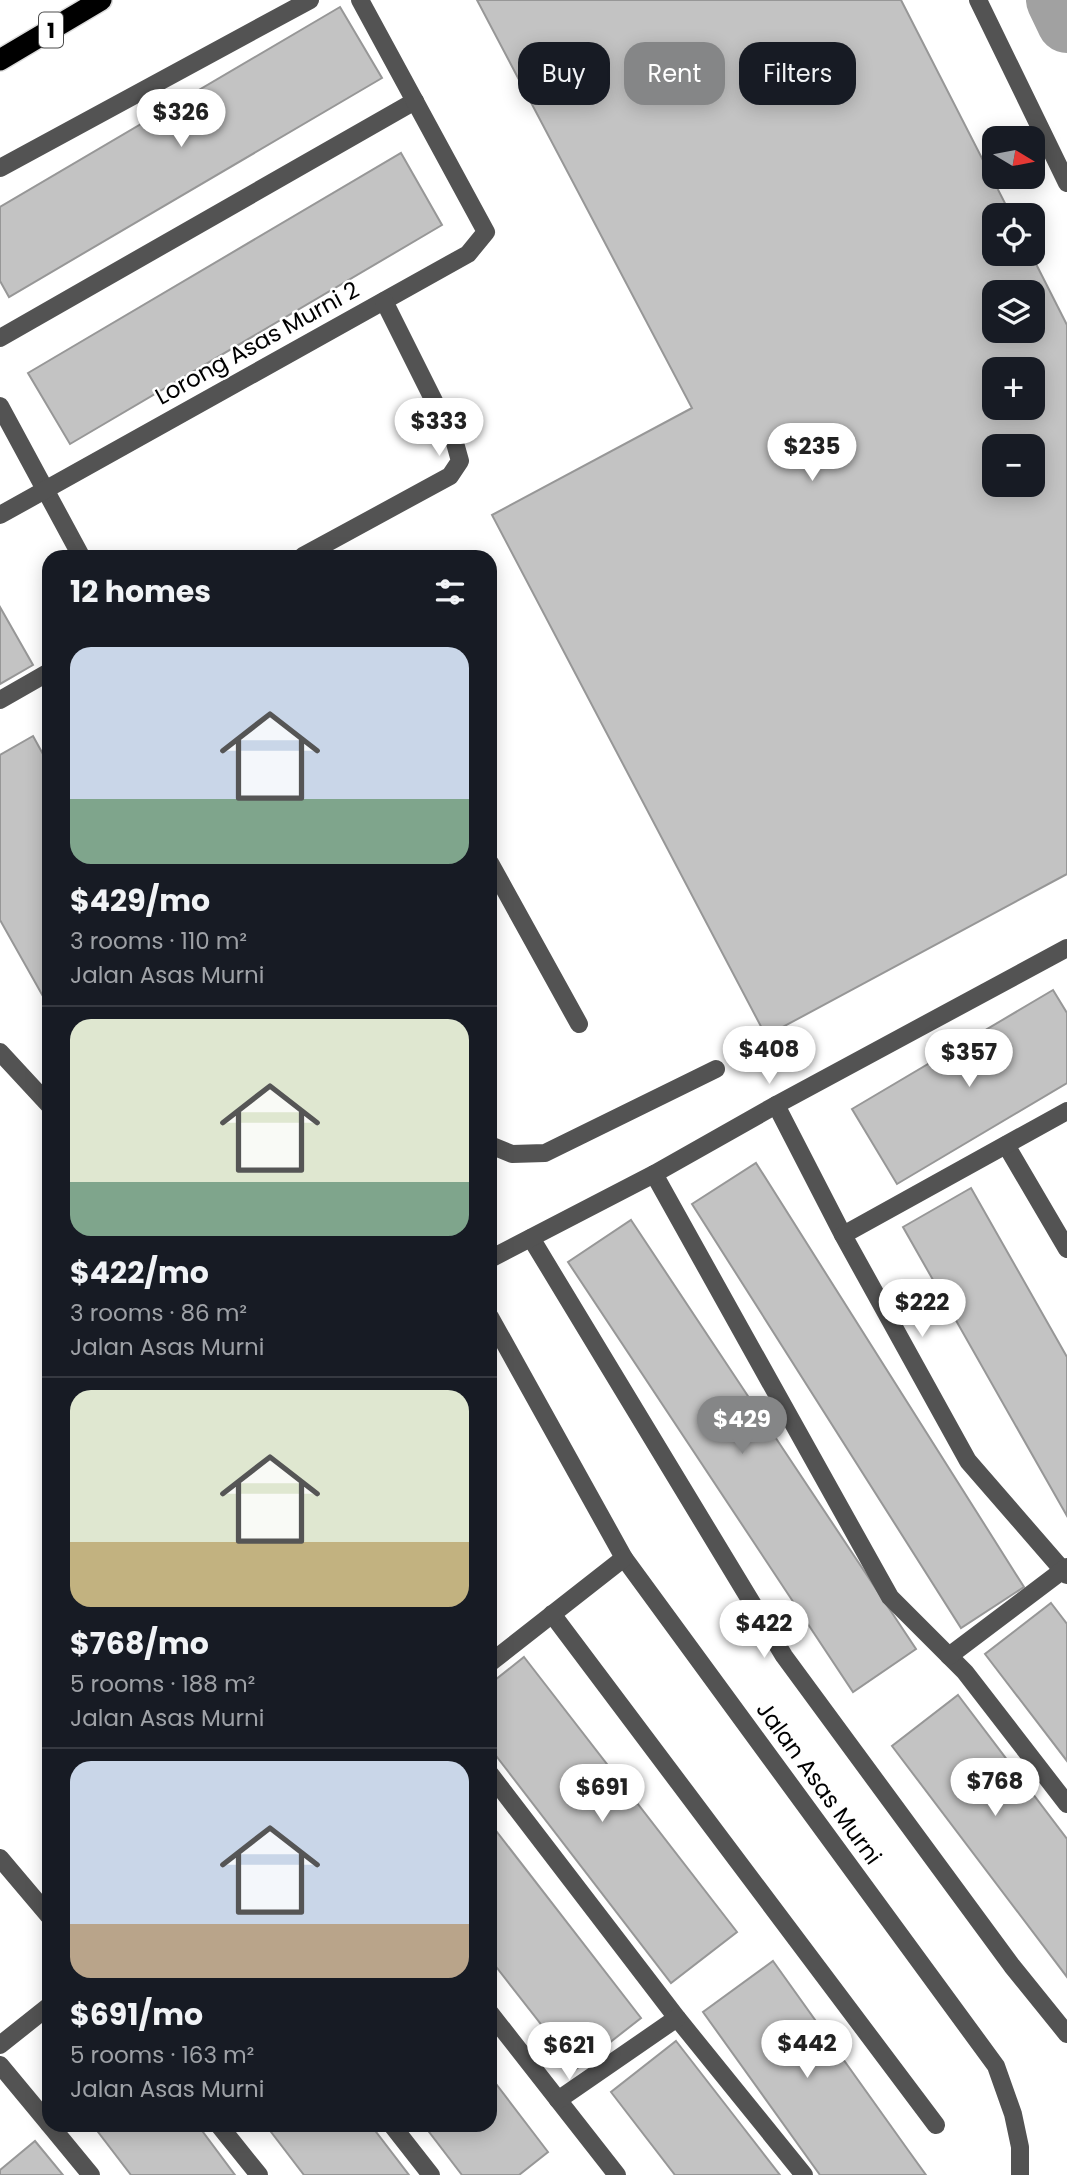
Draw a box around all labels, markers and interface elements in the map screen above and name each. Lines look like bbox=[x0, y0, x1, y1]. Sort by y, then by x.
road number: 1 bbox=[39, 12, 63, 48]
chip: Buy bbox=[518, 42, 610, 105]
chip: Rent bbox=[624, 42, 725, 105]
chip: Filters bbox=[739, 42, 856, 105]
pin: $326 bbox=[140, 90, 222, 149]
text: $326 bbox=[153, 96, 209, 128]
north arrow bbox=[982, 126, 1045, 189]
map controls bbox=[982, 126, 1045, 497]
button: locate bbox=[982, 203, 1045, 266]
street label: Lorong Asas Murni 2 bbox=[149, 274, 365, 412]
button: layers bbox=[982, 280, 1045, 343]
button: + bbox=[982, 357, 1045, 420]
pin: $333 bbox=[398, 398, 480, 458]
text: $333 bbox=[411, 405, 467, 437]
pin: $235 bbox=[771, 424, 853, 483]
text: $235 bbox=[783, 430, 841, 462]
button: − bbox=[982, 434, 1045, 497]
text: 12 homes bbox=[70, 570, 211, 613]
icon: filters bbox=[431, 573, 469, 611]
icon: home bbox=[207, 693, 333, 819]
text: $429/mo bbox=[70, 879, 210, 922]
text: 3 rooms · 110 m² bbox=[70, 925, 247, 957]
text: Jalan Asas Murni bbox=[70, 959, 265, 991]
pin: $408 bbox=[728, 1026, 810, 1086]
pin: $357 bbox=[928, 1030, 1010, 1089]
text: $408 bbox=[739, 1033, 799, 1065]
text: $357 bbox=[941, 1036, 997, 1068]
icon: home bbox=[207, 1065, 333, 1191]
text: $422/mo bbox=[70, 1251, 209, 1294]
pin: $222 bbox=[881, 1280, 963, 1339]
text: $222 bbox=[895, 1286, 949, 1318]
text: 3 rooms · 86 m² bbox=[70, 1297, 247, 1329]
text: Jalan Asas Murni bbox=[70, 1331, 265, 1363]
pin: $429 bbox=[701, 1396, 783, 1456]
text: $429 bbox=[713, 1403, 771, 1435]
icon: home bbox=[207, 1436, 333, 1562]
pin: $422 bbox=[723, 1600, 805, 1660]
text: $422 bbox=[736, 1607, 792, 1639]
text: $768/mo bbox=[70, 1622, 209, 1665]
text: 5 rooms · 188 m² bbox=[70, 1668, 255, 1700]
street label: Jalan Asas Murni bbox=[749, 1695, 889, 1871]
text: Jalan Asas Murni bbox=[70, 1702, 265, 1734]
pin: $768 bbox=[954, 1758, 1036, 1818]
pin: $691 bbox=[561, 1764, 643, 1824]
text: $768 bbox=[967, 1765, 1024, 1797]
text: $691 bbox=[576, 1771, 628, 1803]
icon: home bbox=[207, 1807, 333, 1933]
text: $691/mo bbox=[70, 1993, 203, 2036]
pin: $442 bbox=[766, 2021, 848, 2080]
pin: $621 bbox=[528, 2022, 610, 2082]
text: $442 bbox=[777, 2027, 837, 2059]
text: $621 bbox=[543, 2029, 595, 2061]
text: 5 rooms · 163 m² bbox=[70, 2039, 254, 2071]
text: Jalan Asas Murni bbox=[70, 2073, 265, 2105]

